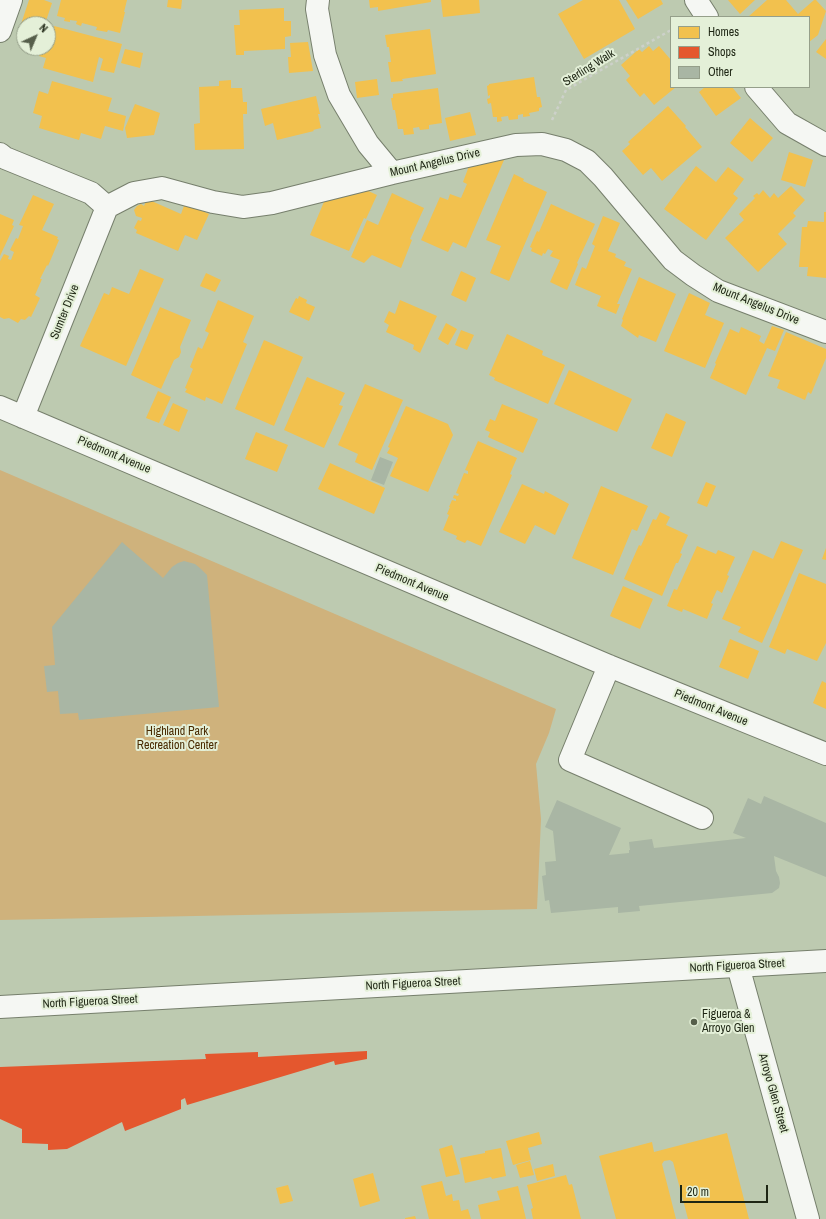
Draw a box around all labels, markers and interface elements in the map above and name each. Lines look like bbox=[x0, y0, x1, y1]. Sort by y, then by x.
north arrow bbox=[16, 16, 56, 56]
legend bbox=[670, 16, 810, 88]
text: N bbox=[36, 21, 51, 35]
text: Homes bbox=[708, 24, 739, 40]
text: Shops bbox=[708, 44, 736, 60]
street label: Sterling Walk bbox=[561, 46, 617, 90]
text: Other bbox=[708, 64, 733, 80]
street label: Mount Angelus Drive bbox=[389, 146, 481, 180]
street label: Mount Angelus Drive bbox=[711, 280, 801, 328]
street label: Sumter Drive bbox=[47, 282, 83, 342]
street label: Piedmont Avenue bbox=[75, 433, 153, 477]
street label: Piedmont Avenue bbox=[373, 561, 451, 605]
street label: Piedmont Avenue bbox=[672, 687, 750, 729]
park label: Highland Park Recreation Center bbox=[137, 725, 217, 753]
street label: North Figueroa Street bbox=[689, 956, 785, 976]
street label: North Figueroa Street bbox=[365, 974, 461, 994]
street label: North Figueroa Street bbox=[42, 992, 138, 1012]
place label: Figueroa & Arroyo Glen bbox=[702, 1008, 754, 1036]
marker: Figueroa & Arroyo Glen bbox=[689, 1017, 699, 1027]
street label: Arroyo Glen Street bbox=[755, 1052, 791, 1134]
scale bar bbox=[682, 1177, 770, 1203]
text: 20 m bbox=[687, 1184, 709, 1200]

